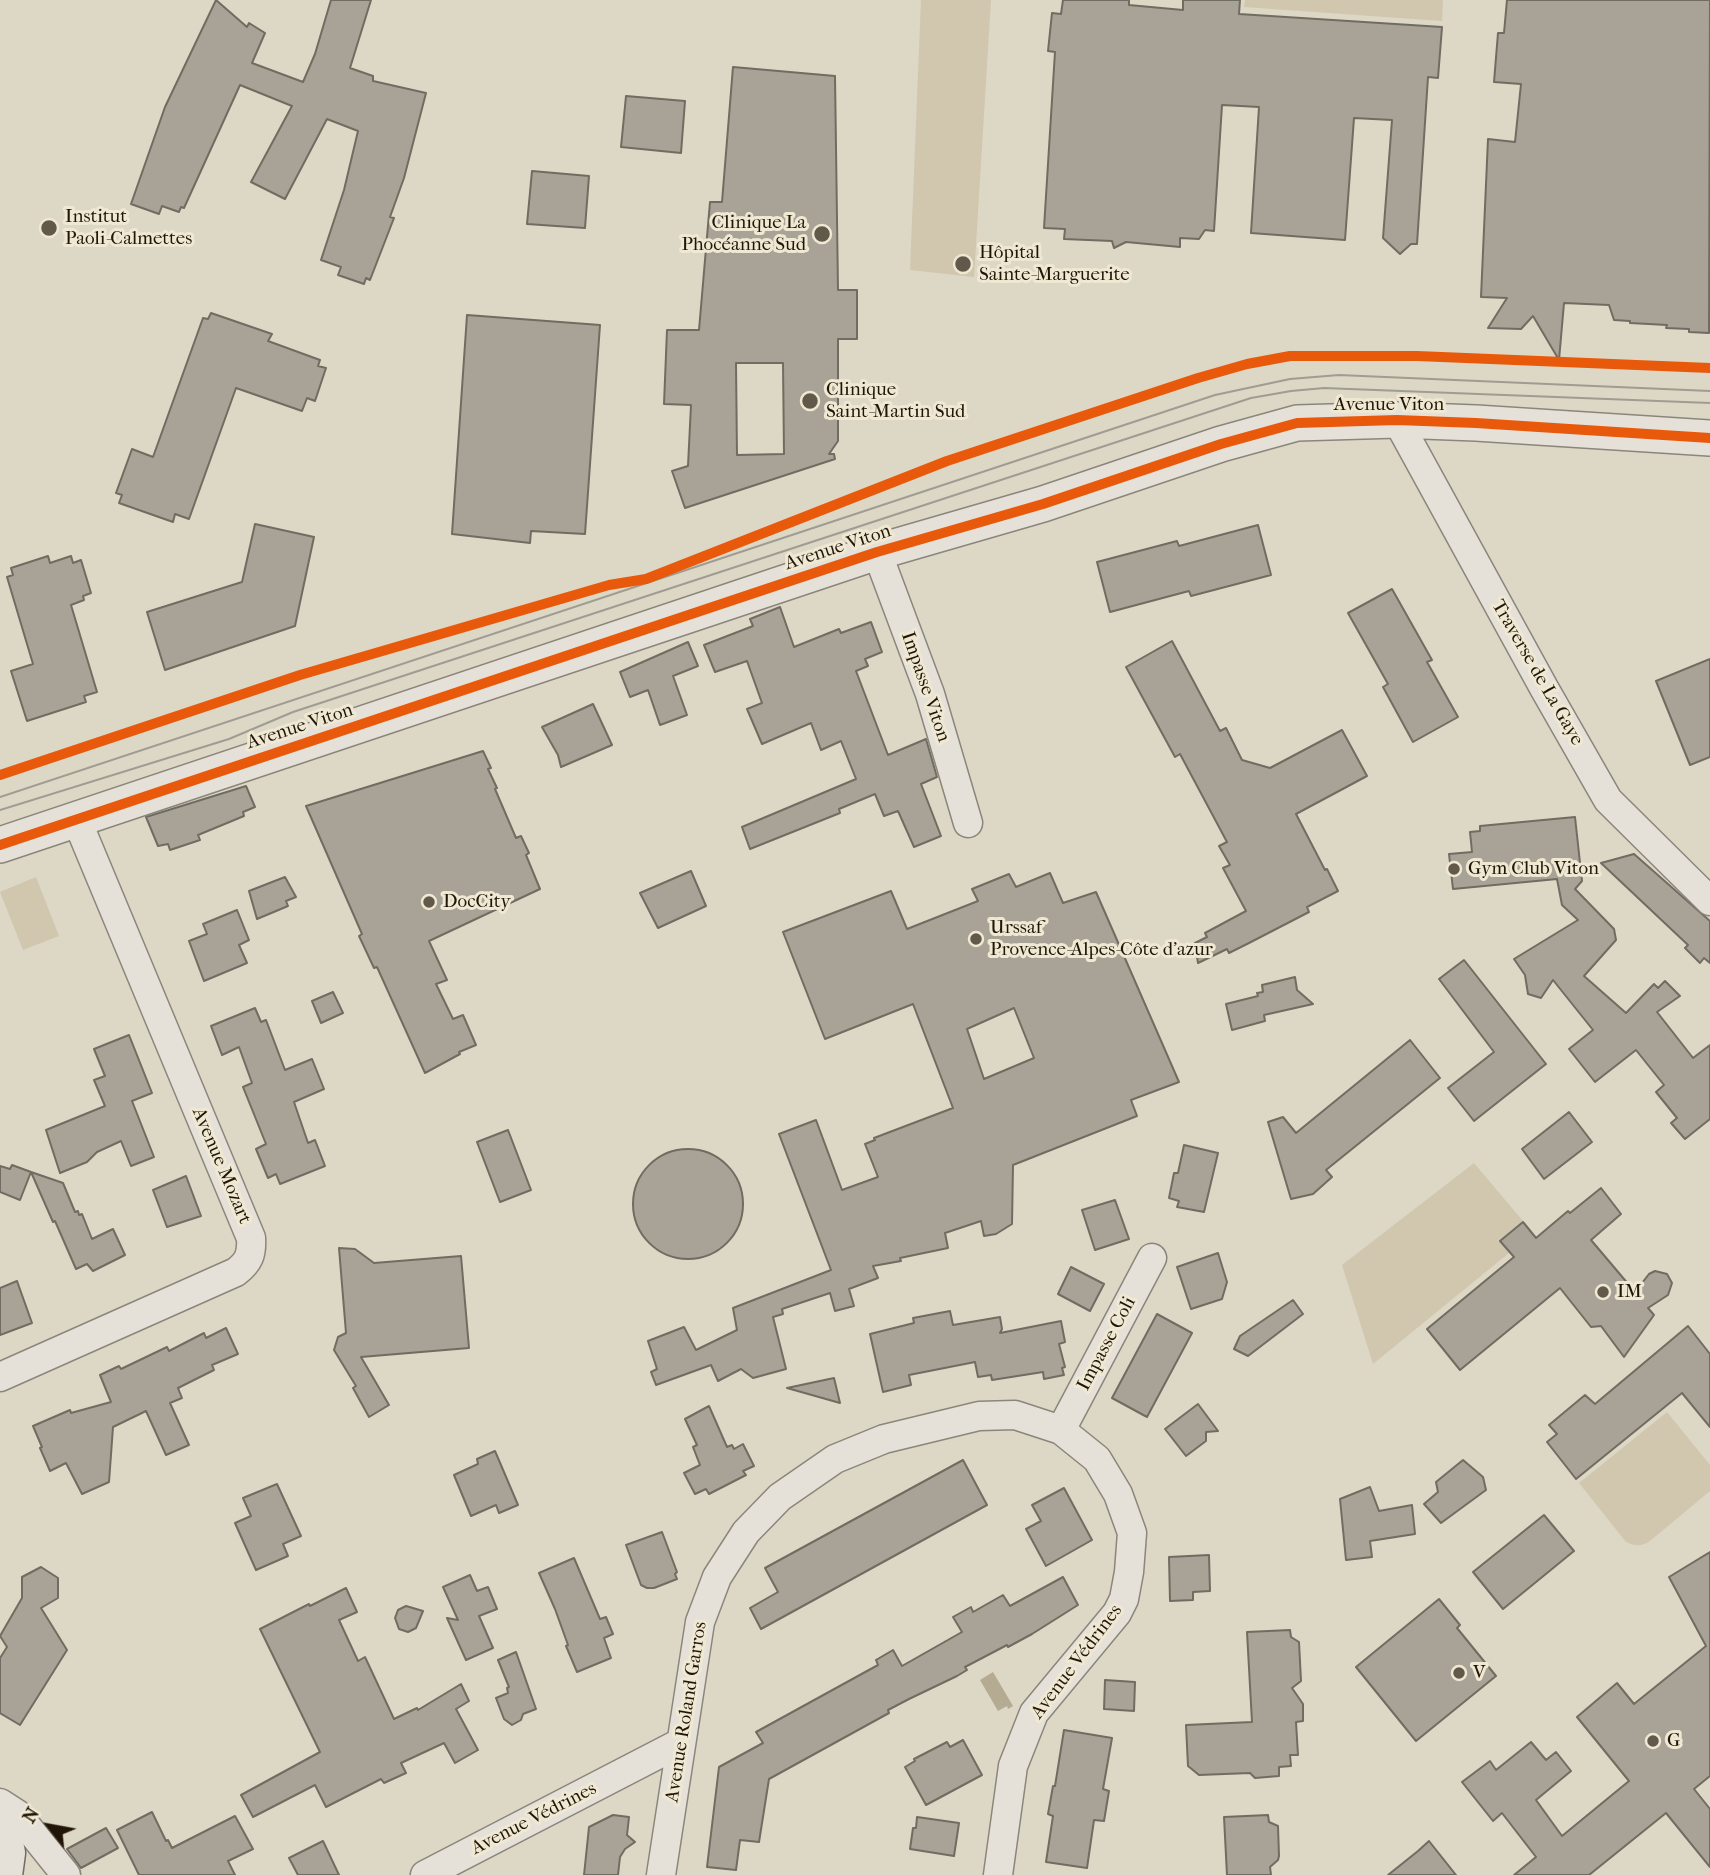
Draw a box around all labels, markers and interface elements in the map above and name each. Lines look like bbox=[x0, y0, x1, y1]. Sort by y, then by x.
place label: Institut Paoli-Calmettes bbox=[65, 206, 192, 250]
place label: Clinique La Phocéanne Sud bbox=[682, 212, 806, 256]
marker: Institut Paoli-Calmettes bbox=[39, 218, 59, 238]
marker: Clinique La Phocéanne Sud bbox=[812, 224, 832, 244]
place label: Hôpital Sainte-Marguerite bbox=[979, 242, 1130, 286]
marker: Hôpital Sainte-Marguerite bbox=[953, 254, 973, 274]
place label: Clinique Saint-Martin Sud bbox=[826, 379, 965, 423]
marker: Clinique Saint-Martin Sud bbox=[800, 391, 820, 411]
street label: Avenue Viton bbox=[1334, 394, 1444, 416]
street label: Avenue Viton bbox=[782, 520, 894, 576]
street label: Traverse de La Gaye bbox=[1486, 596, 1588, 750]
street label: Impasse Viton bbox=[896, 629, 954, 745]
street label: Avenue Viton bbox=[244, 699, 356, 755]
place label: Gym Club Viton bbox=[1468, 858, 1599, 880]
marker: Gym Club Viton bbox=[1446, 861, 1462, 877]
place label: DocCity bbox=[443, 891, 511, 913]
marker: DocCity bbox=[421, 894, 437, 910]
place label: Urssaf Provence-Alpes-Côte d'azur bbox=[990, 917, 1213, 961]
marker: Urssaf Provence-Alpes-Côte d'azur bbox=[968, 931, 984, 947]
street label: Avenue Mozart bbox=[186, 1104, 256, 1228]
place label: IM bbox=[1617, 1281, 1642, 1303]
marker: IM bbox=[1595, 1284, 1611, 1300]
street label: Impasse Coli bbox=[1073, 1293, 1141, 1395]
street label: Avenue Védrines bbox=[1027, 1600, 1127, 1724]
street label: Avenue Roland Garros bbox=[661, 1620, 713, 1804]
place label: V bbox=[1473, 1662, 1485, 1684]
marker: V bbox=[1451, 1665, 1467, 1681]
place label: G bbox=[1667, 1730, 1680, 1752]
marker: G bbox=[1645, 1733, 1661, 1749]
street label: Avenue Védrines bbox=[468, 1778, 600, 1860]
north arrow bbox=[14, 1791, 84, 1861]
text: N bbox=[18, 1803, 44, 1827]

